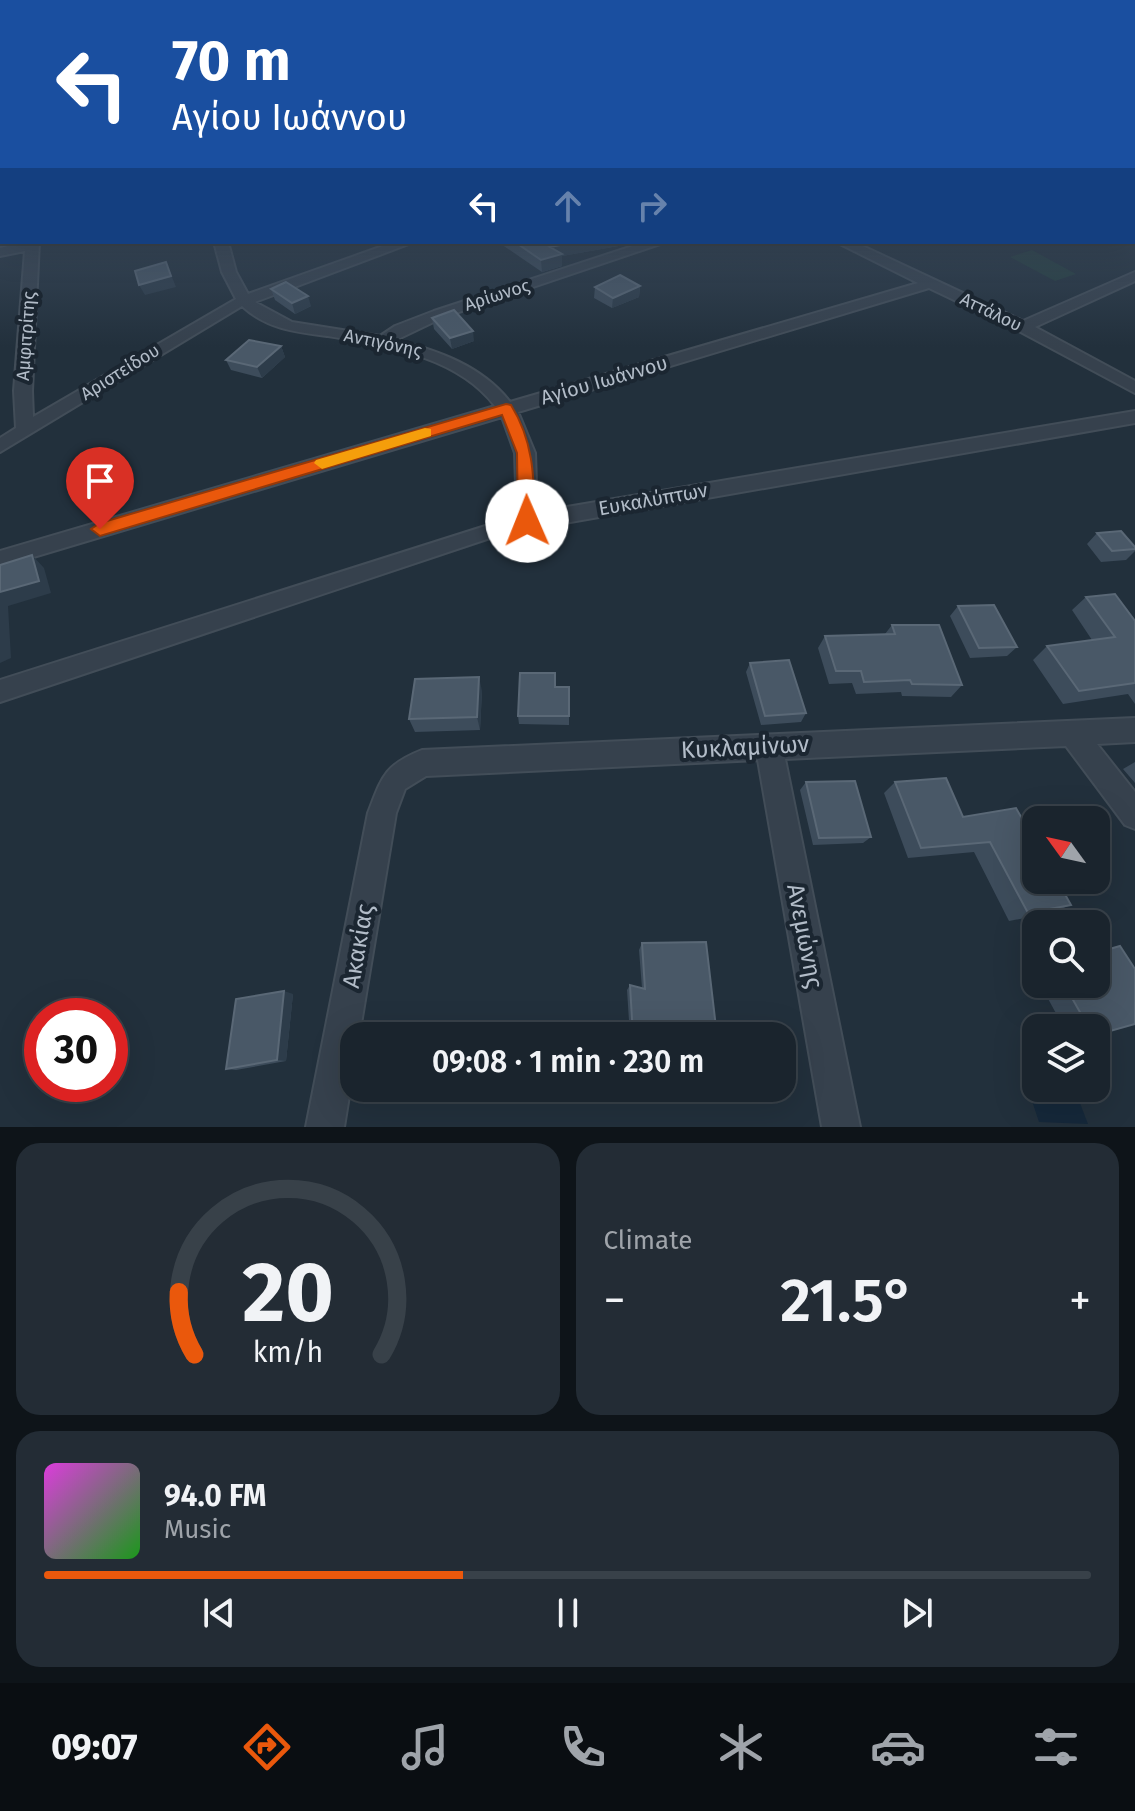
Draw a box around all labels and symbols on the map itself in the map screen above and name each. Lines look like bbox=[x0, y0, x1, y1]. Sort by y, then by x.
street label: Αρίωνος bbox=[462, 274, 533, 316]
street label: Αττάλου bbox=[957, 288, 1025, 336]
street label: Αμφιτρίτης bbox=[12, 290, 40, 381]
street label: Αντιγόνης bbox=[342, 324, 425, 362]
street label: Αριστείδου bbox=[76, 339, 164, 405]
street label: Αγίου Ιωάννου bbox=[538, 350, 670, 410]
pin bbox=[66, 447, 134, 529]
street label: Ευκαλύπτων bbox=[597, 478, 710, 520]
position arrow bbox=[485, 479, 569, 563]
street label: Κυκλαμίνων bbox=[680, 730, 810, 764]
north arrow bbox=[1022, 806, 1110, 894]
street label: Ανεμώνης bbox=[781, 881, 829, 991]
street label: Ακακίας bbox=[337, 902, 379, 990]
speed limit sign: 30 bbox=[24, 998, 128, 1102]

